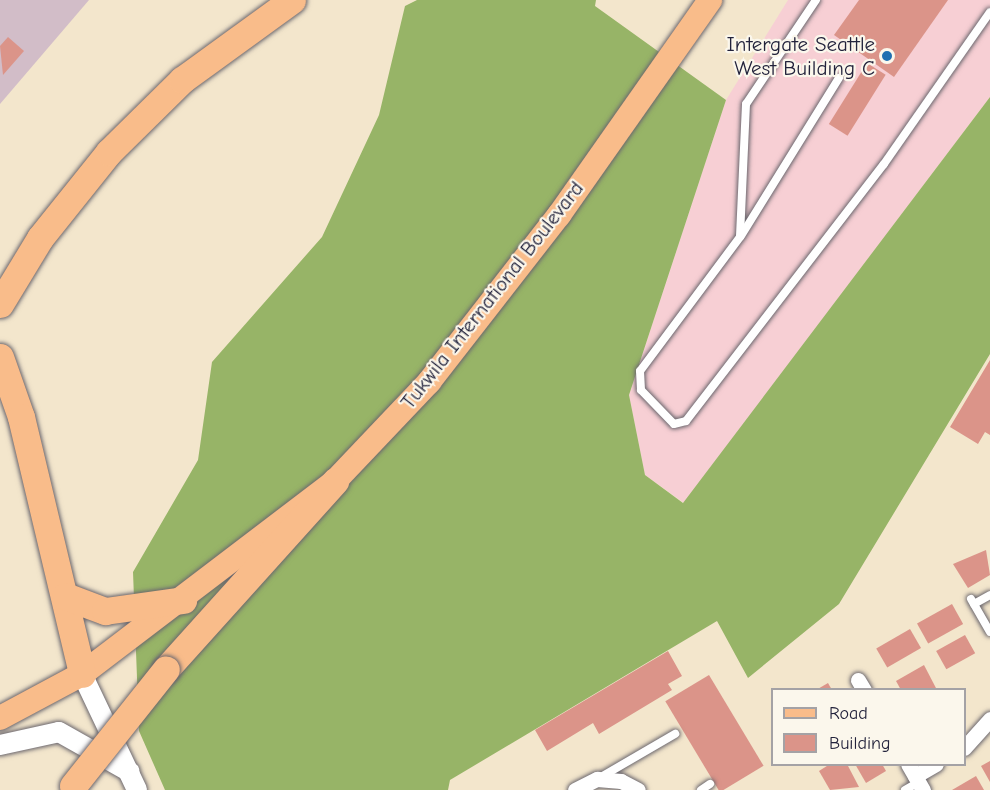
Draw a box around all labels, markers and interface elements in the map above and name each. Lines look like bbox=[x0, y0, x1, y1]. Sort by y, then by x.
place label: Intergate Seattle West Building C bbox=[727, 31, 875, 81]
marker: Intergate Seattle West Building C bbox=[880, 49, 894, 63]
street label: Tukwila International Boulevard bbox=[395, 176, 589, 414]
legend bbox=[771, 688, 966, 766]
text: Road bbox=[829, 703, 868, 724]
text: Building bbox=[829, 733, 891, 754]

